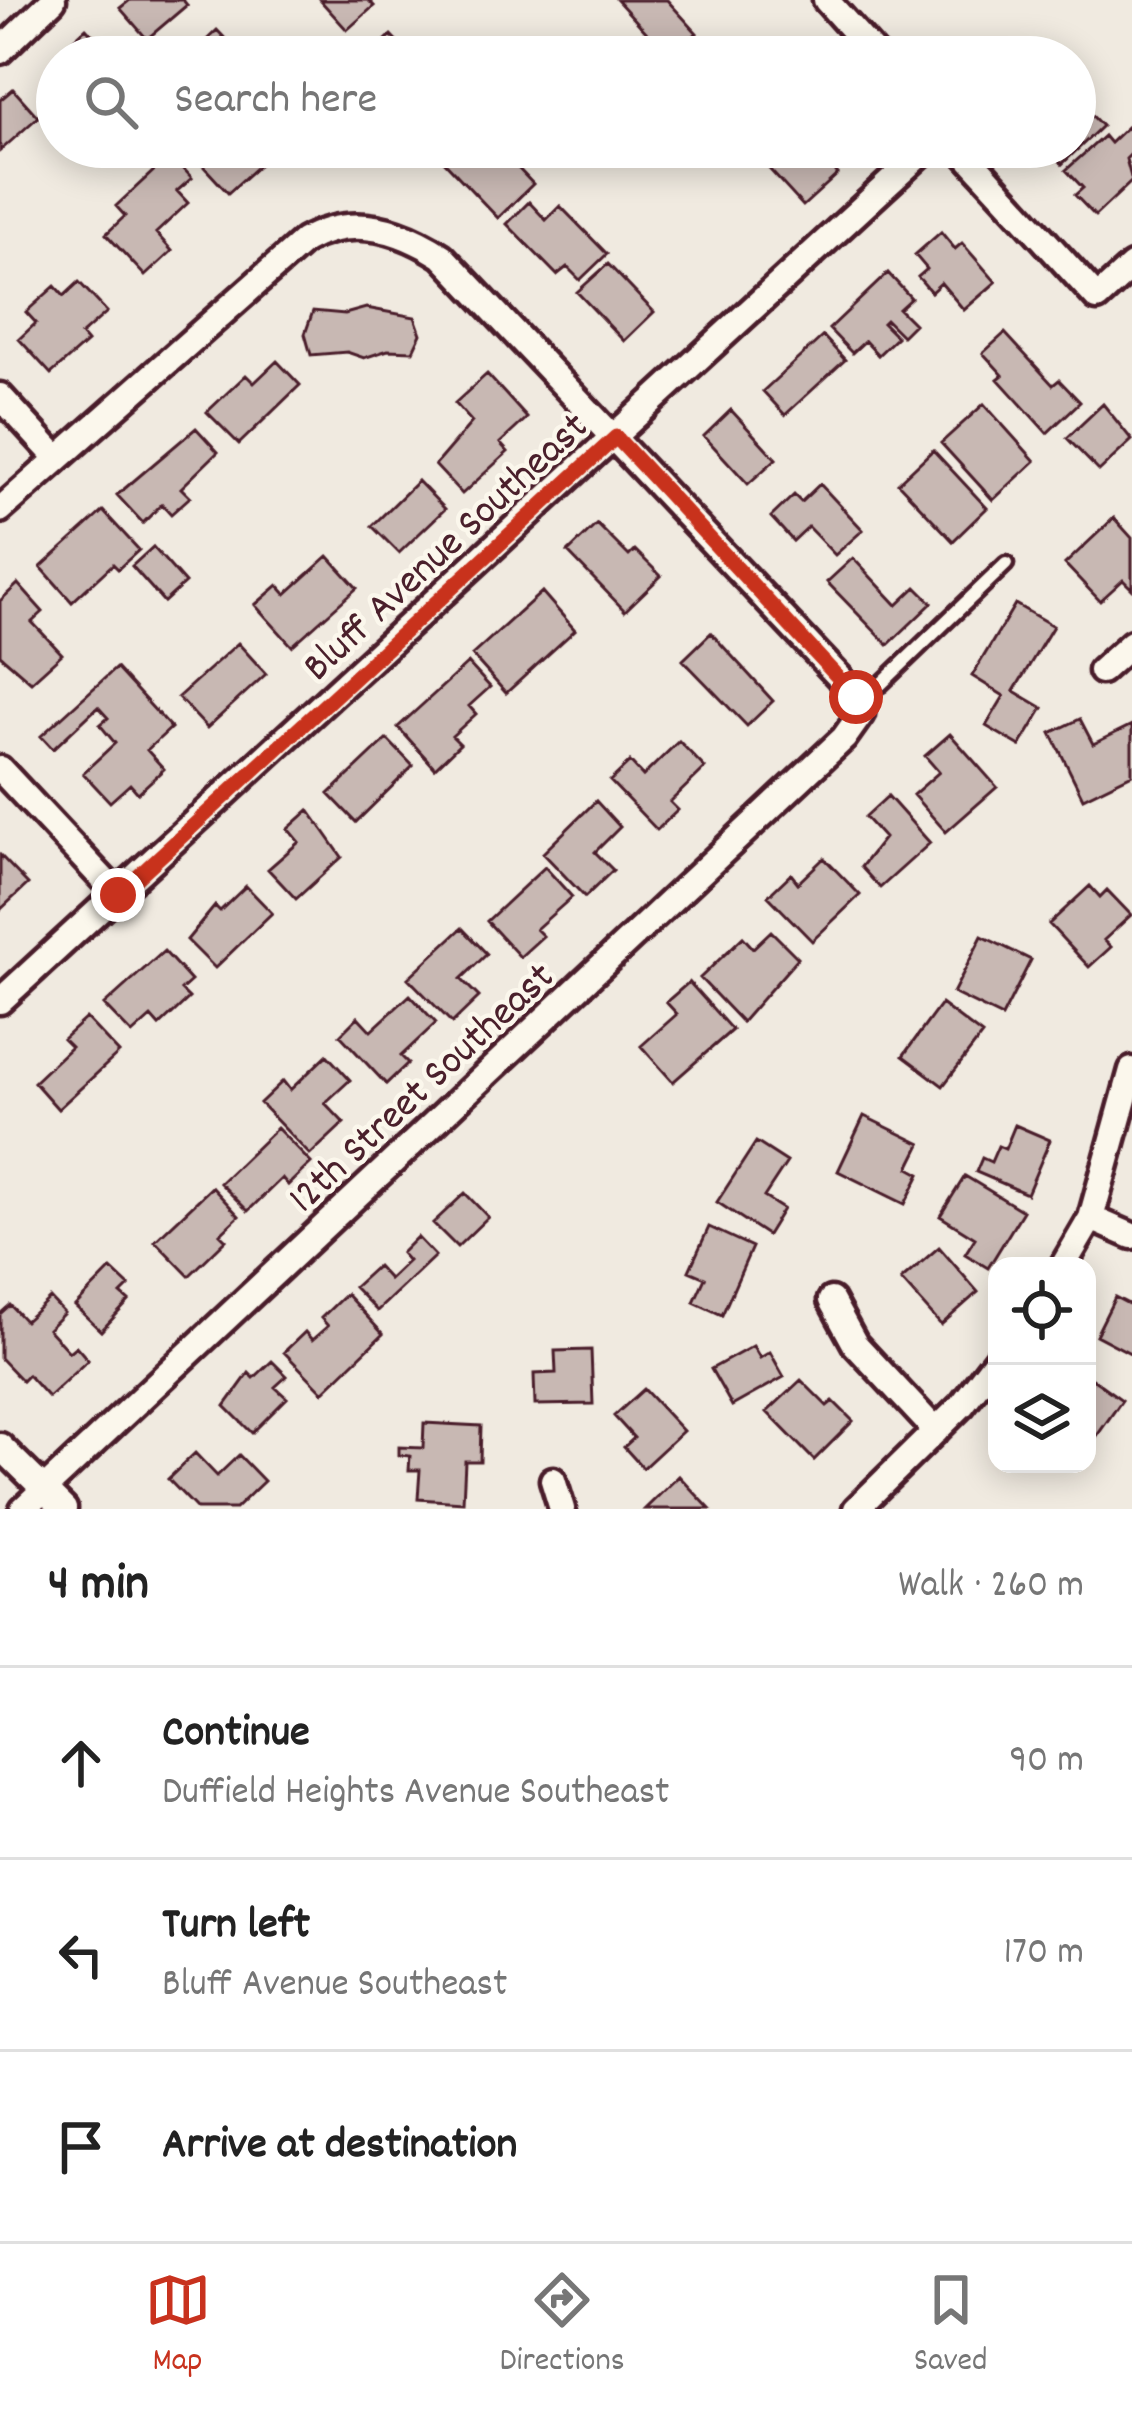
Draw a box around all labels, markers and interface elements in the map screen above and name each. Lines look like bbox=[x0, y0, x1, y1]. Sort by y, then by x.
search box bbox=[36, 36, 1096, 168]
icon: search bbox=[78, 69, 144, 135]
text: Search here bbox=[174, 70, 377, 134]
street label: Bluff Avenue Southeast bbox=[291, 400, 604, 698]
route start bbox=[829, 670, 883, 724]
route end bbox=[91, 868, 145, 922]
street label: 12th Street Southeast bbox=[277, 951, 570, 1230]
map controls bbox=[988, 1257, 1096, 1473]
button: locate bbox=[988, 1257, 1096, 1365]
button: layers bbox=[988, 1365, 1096, 1473]
text: 4 min bbox=[48, 1551, 149, 1623]
text: Walk · 260 m bbox=[898, 1560, 1084, 1615]
text: Continue bbox=[162, 1703, 310, 1767]
icon: ahead bbox=[48, 1730, 114, 1796]
text: 90 m bbox=[1009, 1735, 1084, 1790]
text: Duffield Heights Avenue Southeast bbox=[162, 1767, 670, 1822]
text: Turn left bbox=[162, 1895, 310, 1959]
icon: left bbox=[48, 1922, 114, 1988]
text: 170 m bbox=[1004, 1927, 1084, 1982]
text: Bluff Avenue Southeast bbox=[162, 1959, 507, 2014]
icon: arrive bbox=[48, 2114, 114, 2180]
text: Arrive at destination bbox=[162, 2115, 517, 2179]
tab: Map bbox=[145, 2267, 211, 2386]
tab: Directions bbox=[500, 2267, 625, 2386]
tab: Saved bbox=[914, 2267, 987, 2386]

